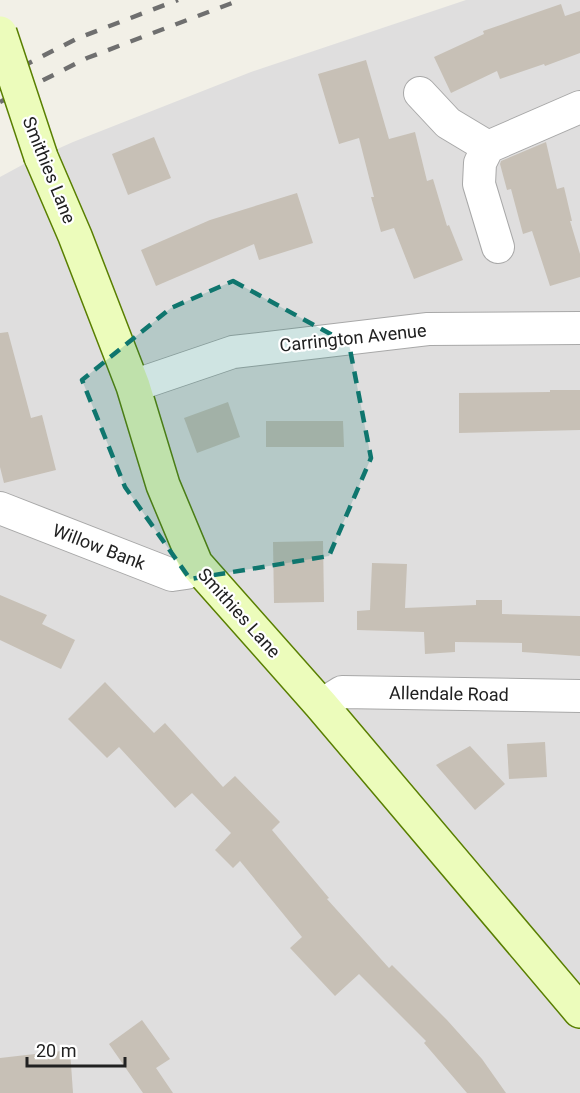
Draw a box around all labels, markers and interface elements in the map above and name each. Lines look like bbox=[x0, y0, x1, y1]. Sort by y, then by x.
street label: Smithies Lane bbox=[19, 113, 80, 226]
street label: Carrington Avenue bbox=[279, 319, 427, 356]
street label: Willow Bank bbox=[50, 519, 149, 574]
street label: Smithies Lane bbox=[194, 564, 285, 662]
street label: Allendale Road bbox=[389, 682, 509, 705]
scale bar bbox=[27, 1030, 124, 1068]
text: 20 m bbox=[36, 1040, 76, 1061]

